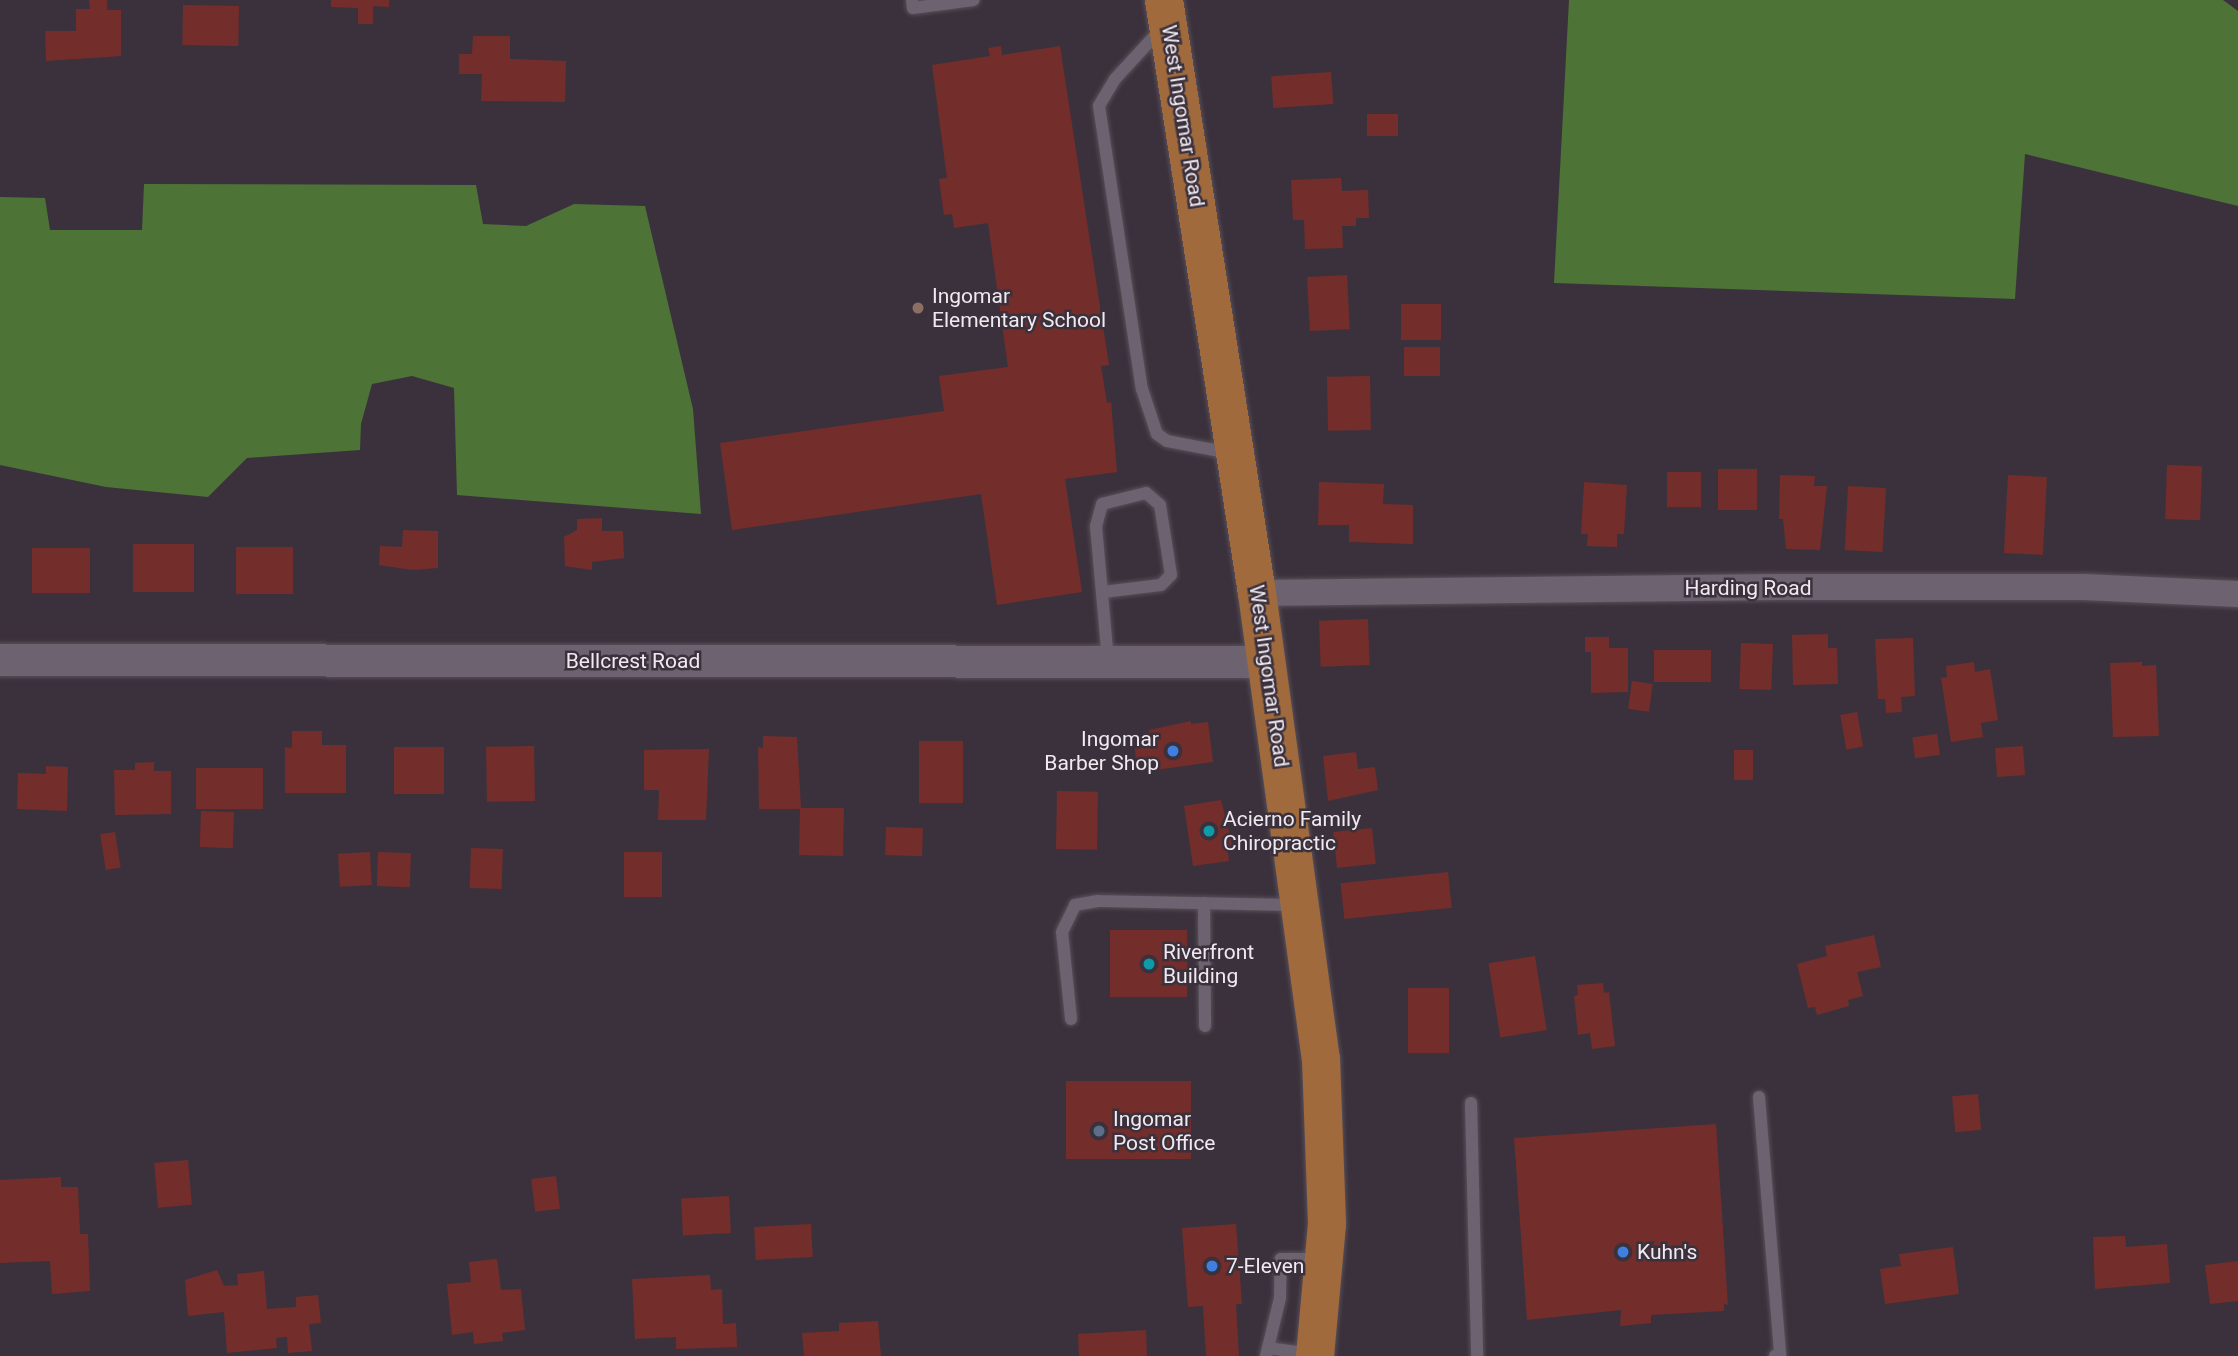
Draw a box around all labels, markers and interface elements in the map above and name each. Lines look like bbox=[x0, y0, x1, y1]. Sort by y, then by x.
street label: West Ingomar Road bbox=[1156, 23, 1210, 209]
place label: Ingomar Elementary School bbox=[932, 283, 1106, 333]
marker: Ingomar Elementary School bbox=[910, 300, 926, 316]
street label: Harding Road bbox=[1684, 575, 1812, 601]
street label: West Ingomar Road bbox=[1244, 583, 1294, 769]
street label: Bellcrest Road bbox=[566, 648, 700, 674]
place label: Ingomar Barber Shop bbox=[1044, 726, 1159, 776]
marker: Ingomar Barber Shop bbox=[1165, 743, 1181, 759]
place label: Acierno Family Chiropractic bbox=[1223, 806, 1361, 856]
marker: Acierno Family Chiropractic bbox=[1201, 823, 1217, 839]
place label: Riverfront Building bbox=[1163, 939, 1254, 989]
marker: Riverfront Building bbox=[1141, 956, 1157, 972]
place label: Ingomar Post Office bbox=[1113, 1106, 1216, 1156]
marker: Ingomar Post Office bbox=[1091, 1123, 1107, 1139]
place label: Kuhn's bbox=[1637, 1239, 1697, 1265]
marker: Kuhn's bbox=[1615, 1244, 1631, 1260]
place label: 7-Eleven bbox=[1226, 1253, 1304, 1279]
marker: 7-Eleven bbox=[1204, 1258, 1220, 1274]

